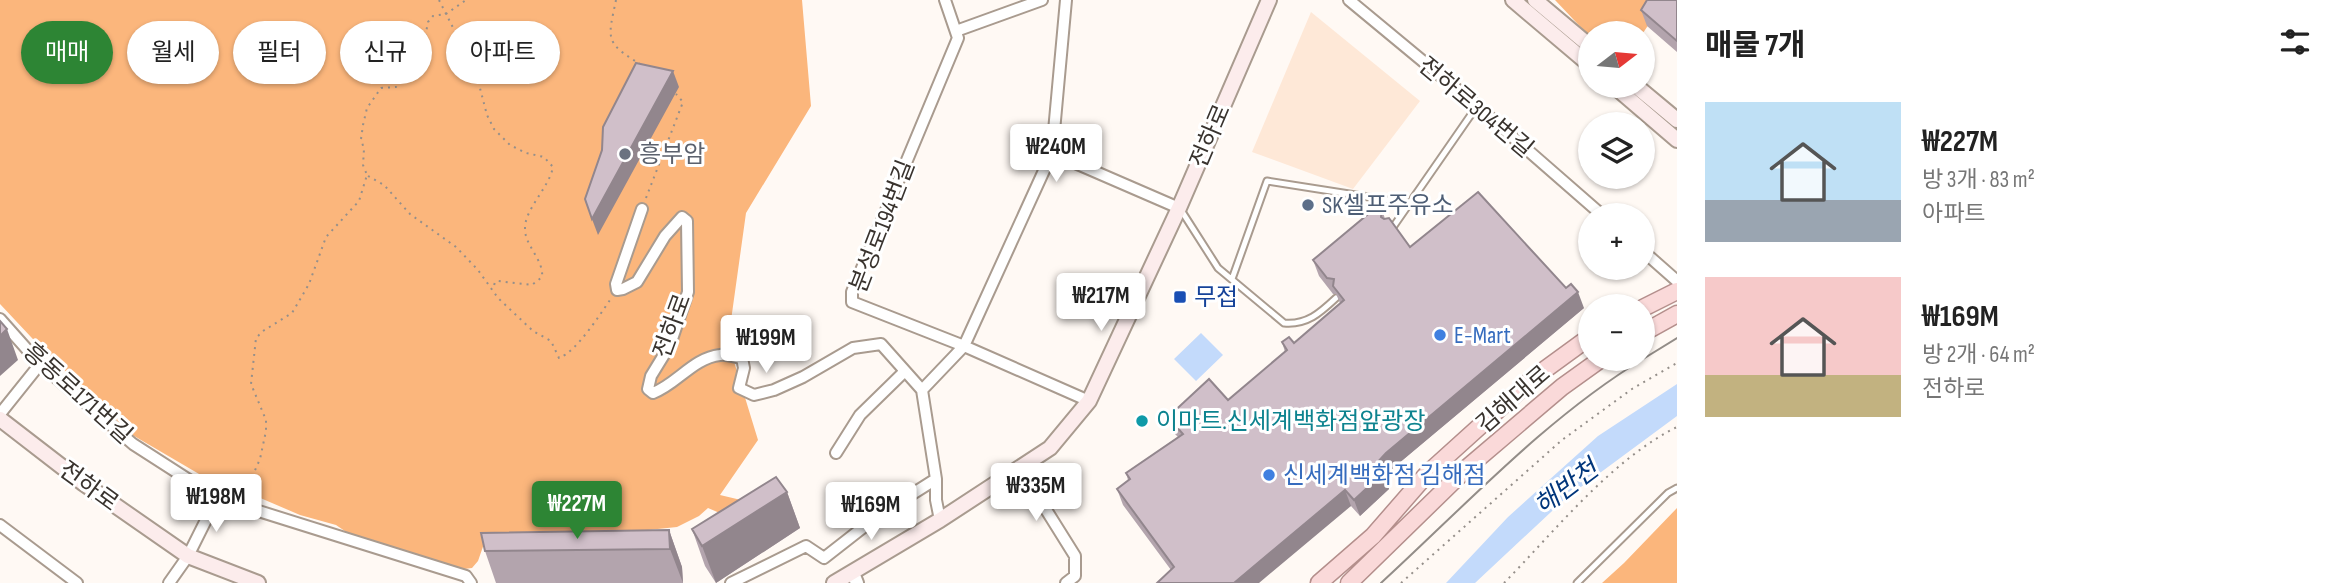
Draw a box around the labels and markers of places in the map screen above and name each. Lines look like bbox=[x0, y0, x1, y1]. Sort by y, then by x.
pin: ₩240M bbox=[1007, 124, 1105, 184]
place label: 흥부암 bbox=[639, 140, 705, 169]
marker: 흥부암 bbox=[617, 146, 633, 162]
place label: SK셀프주유소 bbox=[1322, 191, 1454, 220]
marker: SK셀프주유소 bbox=[1300, 197, 1316, 213]
pin: ₩217M bbox=[1052, 274, 1150, 333]
place label: 무접 bbox=[1194, 283, 1238, 312]
marker: 무접 bbox=[1172, 289, 1188, 305]
pin: ₩199M bbox=[717, 316, 815, 375]
place label: E-Mart bbox=[1454, 321, 1511, 350]
marker: E-Mart bbox=[1432, 327, 1448, 343]
place label: 이마트.신세계백화점앞광장 bbox=[1156, 407, 1426, 436]
marker: 이마트.신세계백화점앞광장 bbox=[1134, 413, 1150, 429]
place label: 신세계백화점 김해점 bbox=[1283, 461, 1486, 490]
pin: ₩335M bbox=[987, 463, 1085, 523]
marker: 신세계백화점 김해점 bbox=[1261, 467, 1277, 483]
pin: ₩198M bbox=[167, 475, 265, 534]
pin: ₩227M bbox=[528, 482, 626, 541]
pin: ₩169M bbox=[822, 482, 920, 542]

